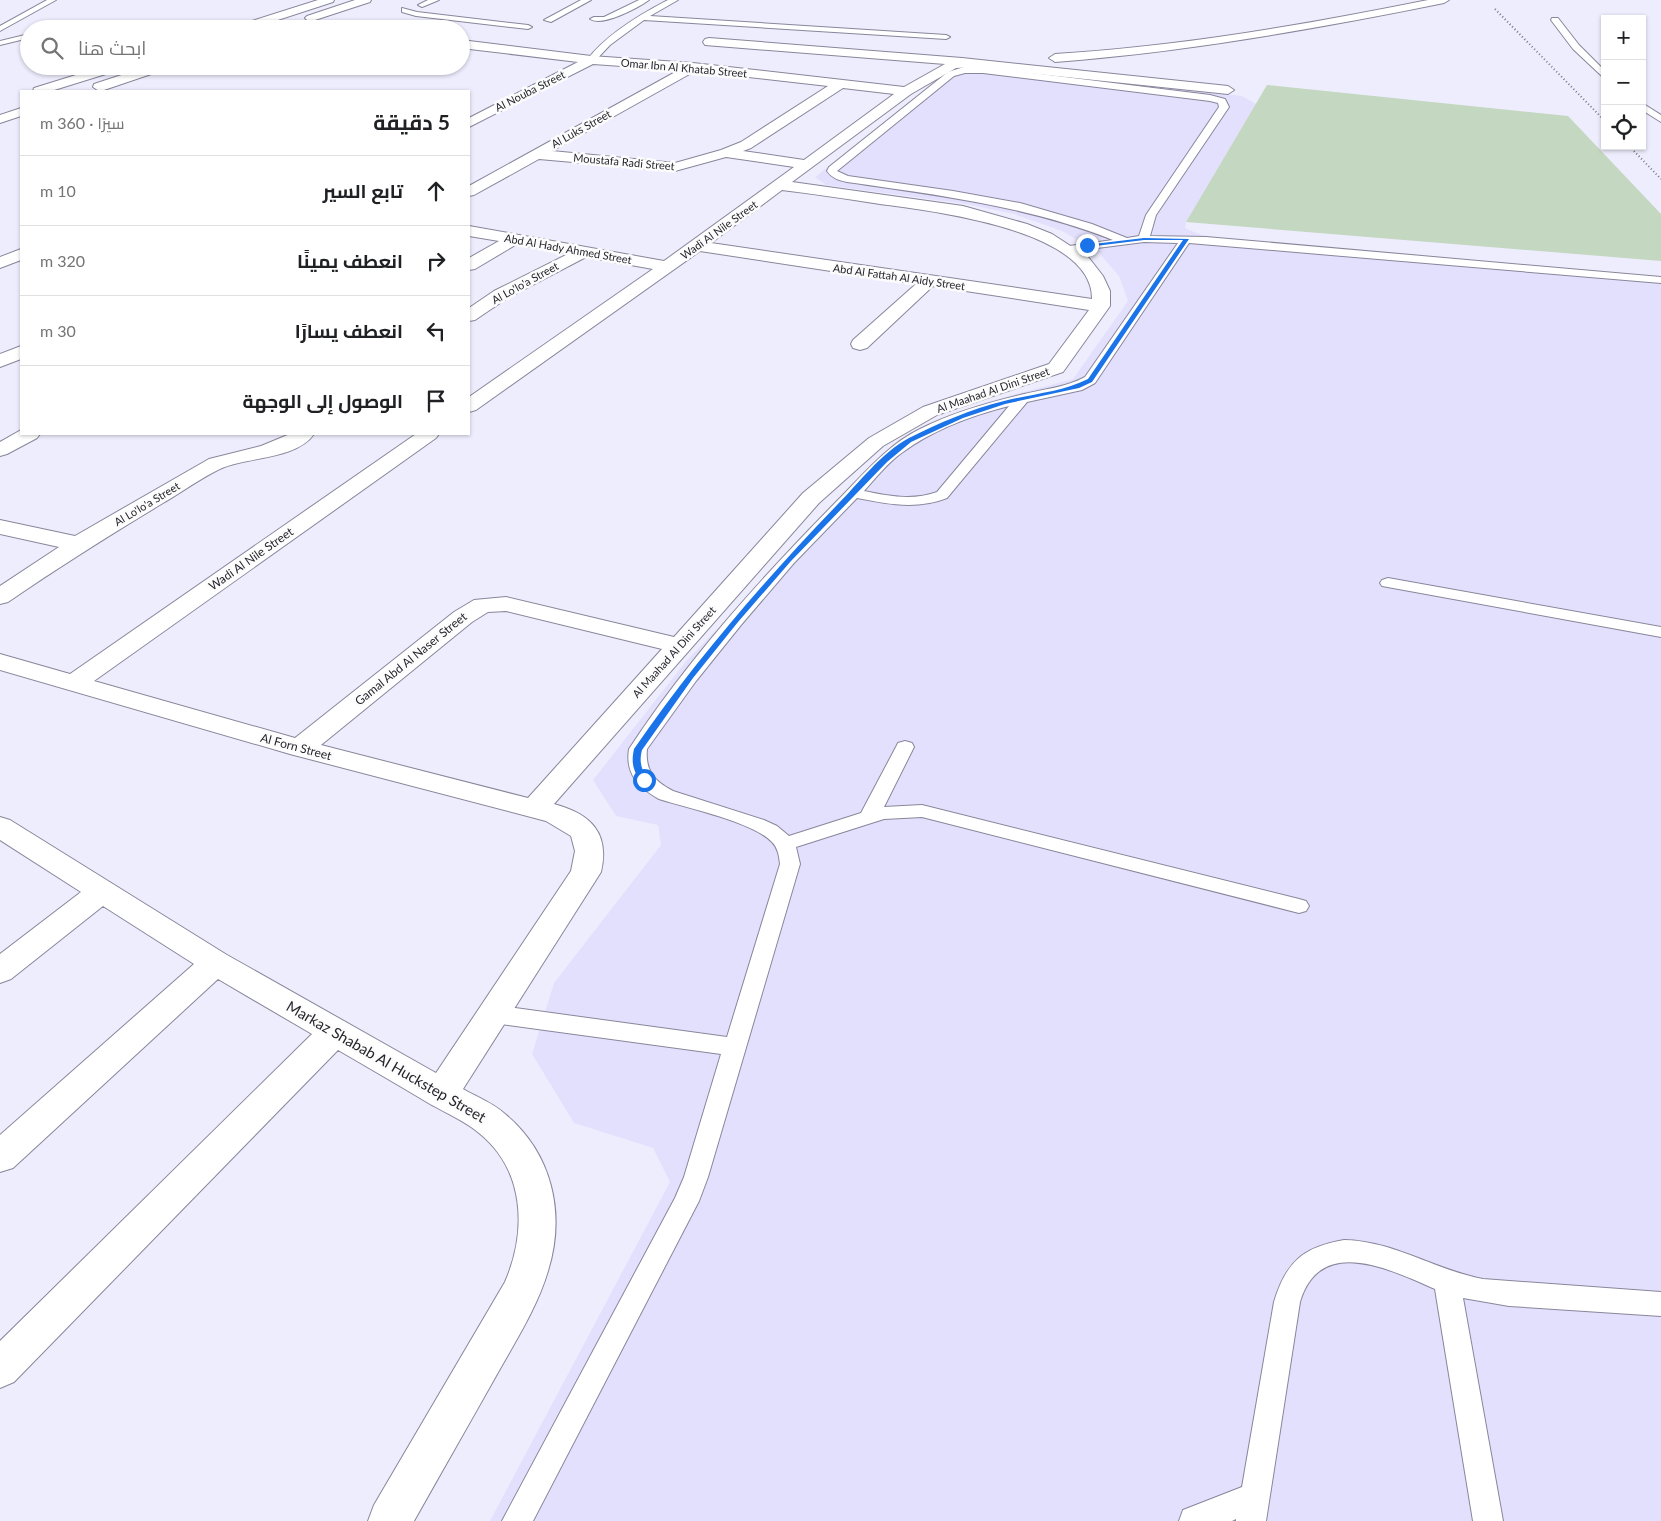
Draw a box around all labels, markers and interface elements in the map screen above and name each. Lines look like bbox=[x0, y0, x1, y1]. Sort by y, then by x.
map controls bbox=[1601, 15, 1646, 150]
button: + bbox=[1601, 15, 1646, 60]
search box bbox=[20, 20, 470, 75]
icon: search bbox=[38, 34, 66, 62]
text: ابحث هنا bbox=[78, 36, 146, 59]
street label: Omar Ibn Al Khatab Street bbox=[620, 56, 748, 79]
button: − bbox=[1601, 60, 1646, 105]
street label: Al Nouba Street bbox=[493, 67, 567, 114]
button: locate bbox=[1601, 105, 1646, 150]
street label: Al Luks Street bbox=[549, 107, 613, 150]
text: 5 دقيقة bbox=[373, 109, 450, 134]
text: سيرًا · 360 m bbox=[40, 113, 125, 132]
street label: Moustafa Radi Street bbox=[573, 151, 675, 172]
icon: ahead bbox=[422, 177, 450, 205]
text: تابع السير bbox=[323, 179, 403, 202]
text: 10 m bbox=[40, 181, 76, 200]
street label: Wadi Al Nile Street bbox=[678, 197, 760, 262]
street label: Abd Al Hady Ahmed Street bbox=[503, 231, 633, 266]
route end bbox=[1076, 234, 1099, 257]
icon: right bbox=[422, 247, 450, 275]
text: انعطف يمينًا bbox=[297, 249, 403, 272]
text: 320 m bbox=[40, 251, 85, 270]
street label: Al Lo'lo'a Street bbox=[489, 259, 560, 306]
street label: Abd Al Fattah Al Aidy Street bbox=[832, 261, 966, 292]
icon: left bbox=[422, 317, 450, 345]
text: انعطف يسارًا bbox=[295, 319, 403, 342]
text: 30 m bbox=[40, 321, 76, 340]
street label: Al Maahad Al Dini Street bbox=[935, 364, 1051, 415]
icon: arrive bbox=[422, 387, 450, 415]
text: الوصول إلى الوجهة bbox=[242, 389, 403, 412]
street label: Al Lo'lo'a Street bbox=[112, 479, 182, 528]
street label: Wadi Al Nile Street bbox=[206, 523, 296, 593]
street label: Al Maahad Al Dini Street bbox=[629, 603, 718, 700]
street label: Gamal Abd Al Naser Street bbox=[352, 608, 470, 708]
street label: Al Forn Street bbox=[259, 730, 334, 763]
route start bbox=[633, 769, 656, 792]
street label: Markaz Shabab Al Huckstep Street bbox=[284, 997, 490, 1126]

